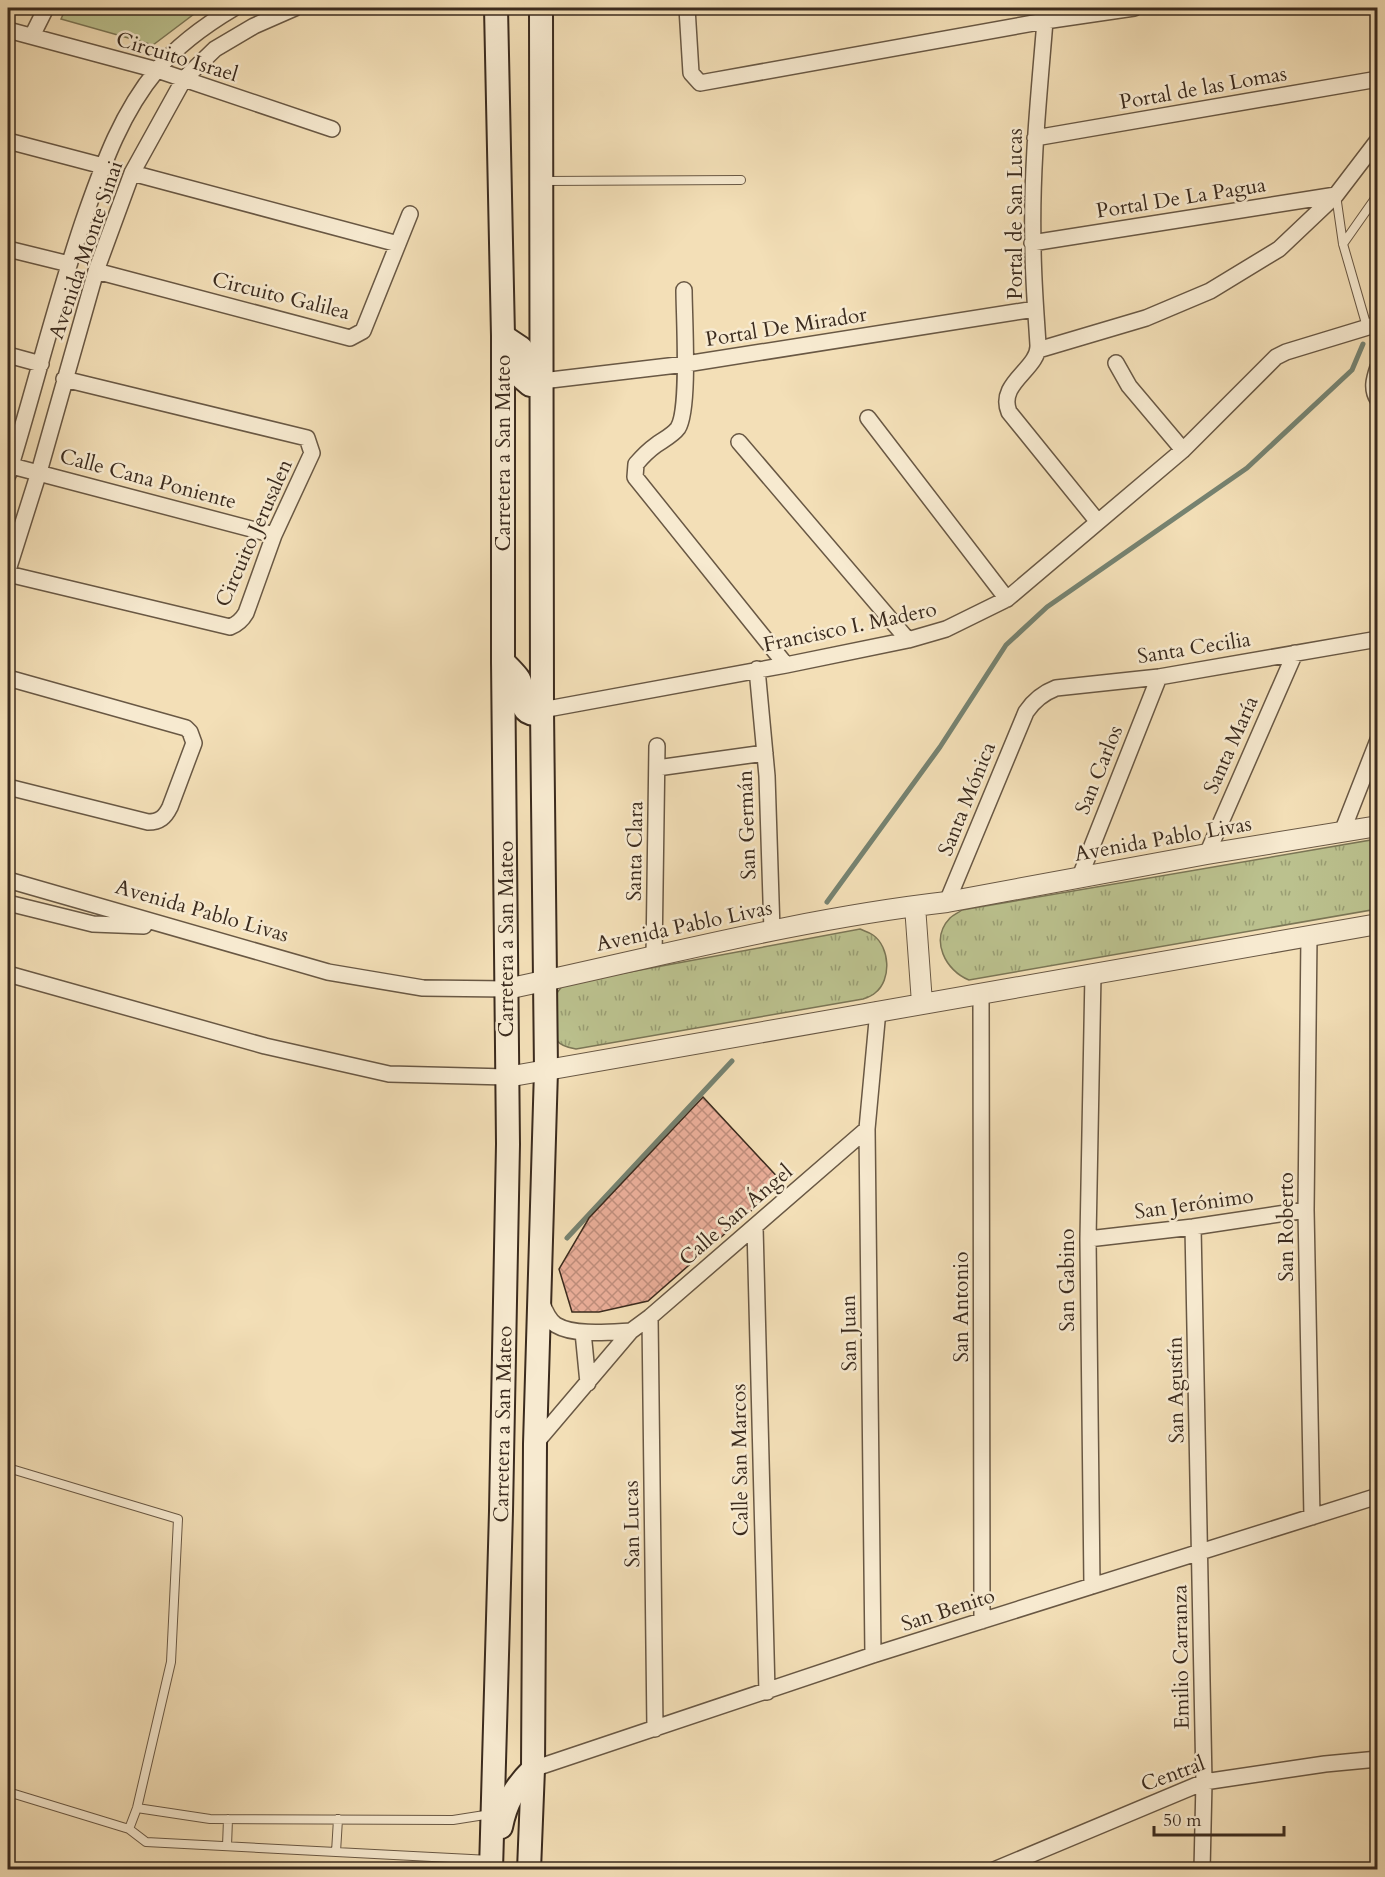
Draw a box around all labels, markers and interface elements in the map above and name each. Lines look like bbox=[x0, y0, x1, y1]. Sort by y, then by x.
street label: Circuito Israel bbox=[112, 25, 242, 89]
street label: Portal de las Lomas bbox=[1117, 59, 1289, 117]
street label: Portal de San Lucas bbox=[1001, 128, 1030, 300]
street label: Avenida Monte Sinai bbox=[42, 157, 130, 343]
street label: Portal De La Pagua bbox=[1094, 170, 1268, 226]
street label: Circuito Galilea bbox=[209, 265, 353, 327]
street label: Portal De Mirador bbox=[703, 300, 869, 354]
street label: Carretera a San Mateo bbox=[489, 355, 518, 551]
street label: Calle Cana Poniente bbox=[56, 441, 240, 517]
street label: Circuito Jerusalen bbox=[208, 454, 300, 612]
street label: Francisco I. Madero bbox=[761, 594, 939, 660]
street label: Santa Cecilia bbox=[1135, 625, 1253, 671]
street label: Santa María bbox=[1197, 691, 1265, 799]
street label: San Carlos bbox=[1068, 721, 1130, 819]
street label: Santa Mónica bbox=[931, 738, 1003, 860]
street label: San Germán bbox=[731, 770, 763, 880]
street label: Santa Clara bbox=[620, 801, 650, 901]
street label: Avenida Pablo Livas bbox=[1072, 809, 1254, 869]
street label: Carretera a San Mateo bbox=[492, 841, 521, 1037]
street label: Avenida Pablo Livas bbox=[112, 872, 292, 950]
street label: Avenida Pablo Livas bbox=[593, 893, 775, 959]
street label: Calle San Ángel bbox=[673, 1158, 799, 1272]
street label: San Roberto bbox=[1272, 1172, 1301, 1282]
street label: San Jerónimo bbox=[1133, 1181, 1255, 1227]
street label: San Gabino bbox=[1053, 1228, 1082, 1332]
street label: San Antonio bbox=[947, 1251, 976, 1363]
street label: San Juan bbox=[834, 1294, 864, 1372]
street label: Carretera a San Mateo bbox=[486, 1325, 519, 1523]
street label: San Agustín bbox=[1161, 1336, 1191, 1444]
street label: Calle San Marcos bbox=[724, 1383, 756, 1537]
street label: San Lucas bbox=[617, 1480, 647, 1568]
street label: San Benito bbox=[897, 1581, 999, 1639]
street label: Emilio Carranza bbox=[1165, 1584, 1197, 1730]
street label: Central bbox=[1137, 1749, 1209, 1799]
scale bar bbox=[1154, 1799, 1284, 1837]
text: 50 m bbox=[1163, 1808, 1202, 1833]

